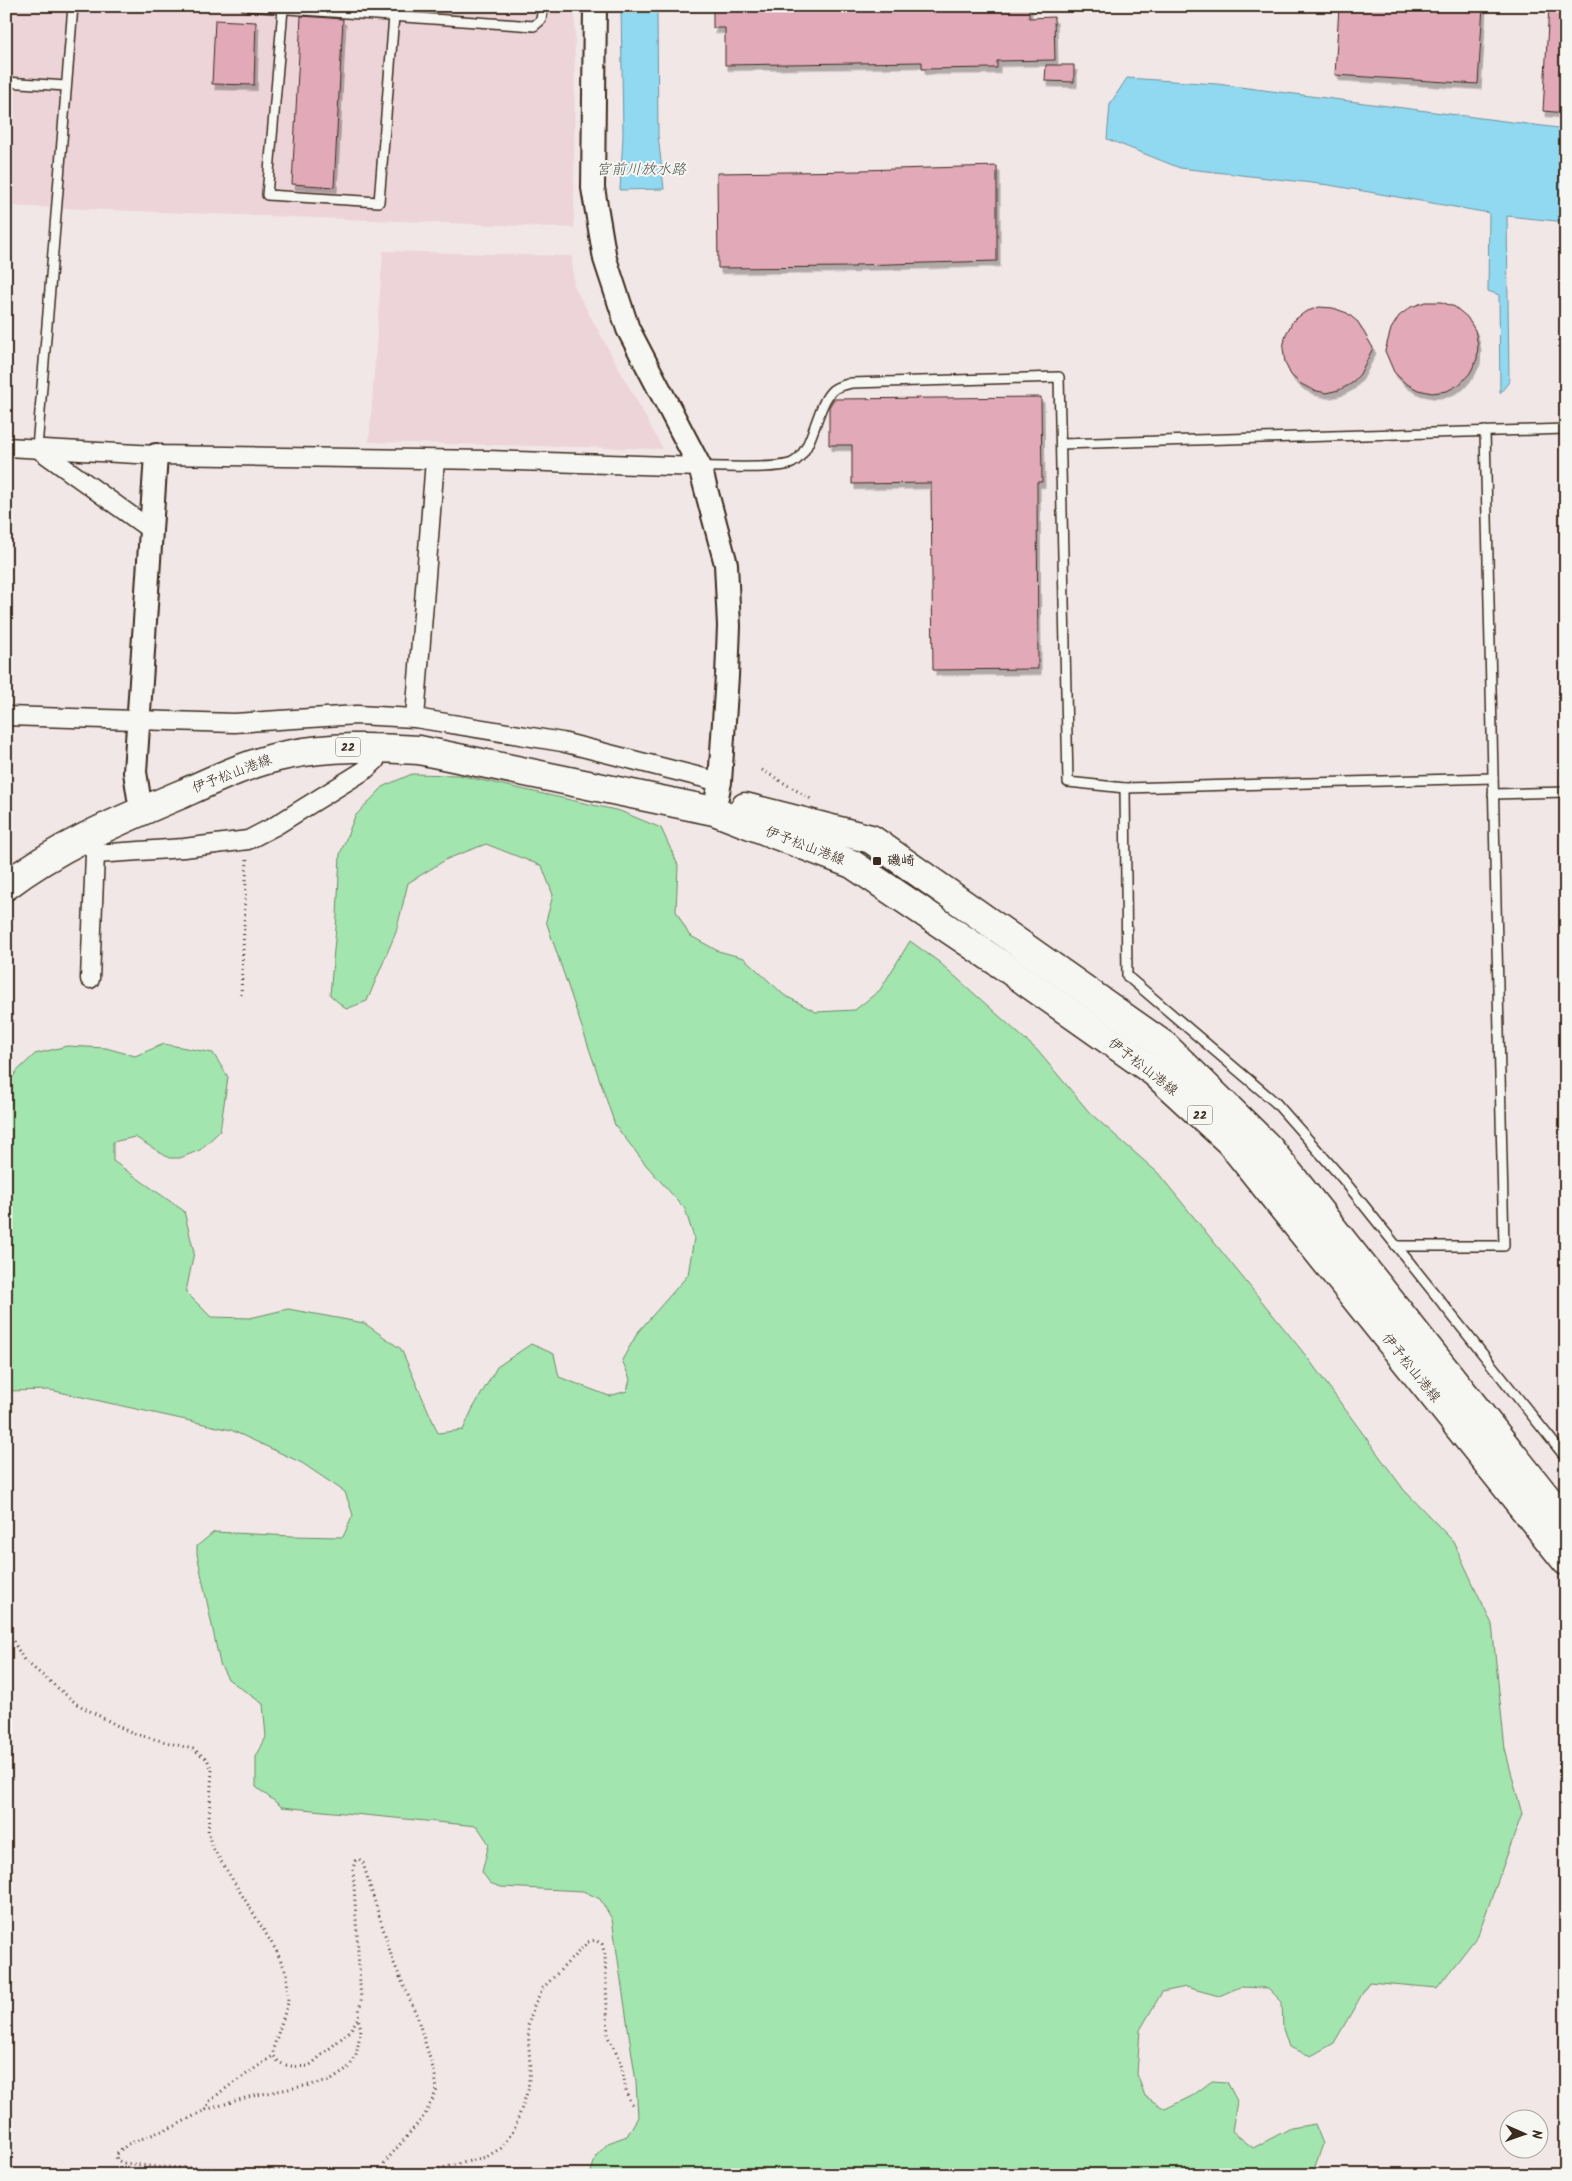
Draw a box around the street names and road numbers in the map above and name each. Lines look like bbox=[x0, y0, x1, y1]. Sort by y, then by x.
road number: 22 bbox=[336, 738, 360, 756]
street label: 伊予松山港線 bbox=[189, 749, 275, 799]
street label: 伊予松山港線 bbox=[762, 821, 848, 871]
street label: 伊予松山港線 bbox=[1103, 1032, 1183, 1102]
road number: 22 bbox=[1188, 1106, 1212, 1124]
street label: 伊予松山港線 bbox=[1376, 1328, 1446, 1408]

